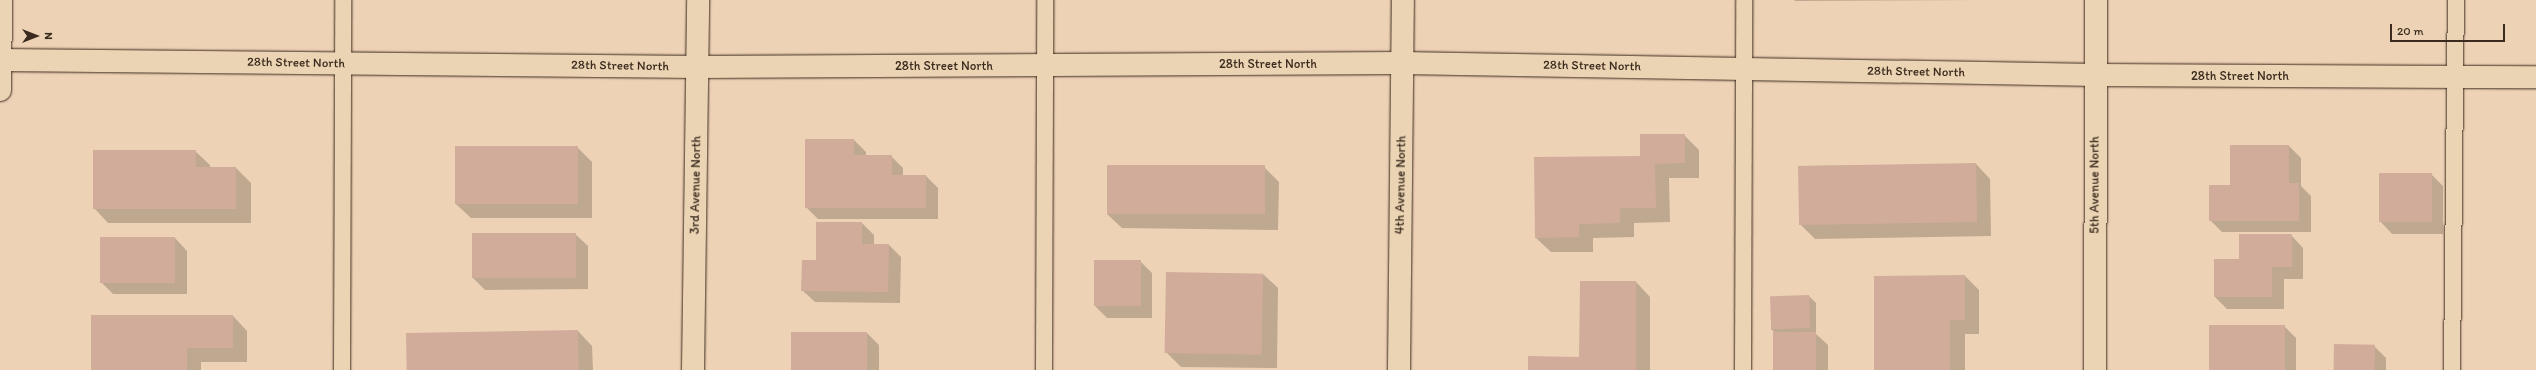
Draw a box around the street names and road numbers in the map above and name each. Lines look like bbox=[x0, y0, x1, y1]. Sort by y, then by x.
street label: 28th Street North bbox=[247, 54, 345, 72]
street label: 28th Street North bbox=[1219, 56, 1317, 72]
street label: 28th Street North bbox=[571, 57, 669, 75]
street label: 28th Street North bbox=[1543, 57, 1641, 75]
street label: 28th Street North bbox=[895, 58, 993, 74]
street label: 28th Street North bbox=[1867, 63, 1965, 81]
street label: 28th Street North bbox=[2191, 68, 2289, 84]
street label: 3rd Avenue North bbox=[687, 136, 705, 234]
street label: 4th Avenue North bbox=[1392, 136, 1410, 234]
street label: 5th Avenue North bbox=[2087, 136, 2103, 234]

